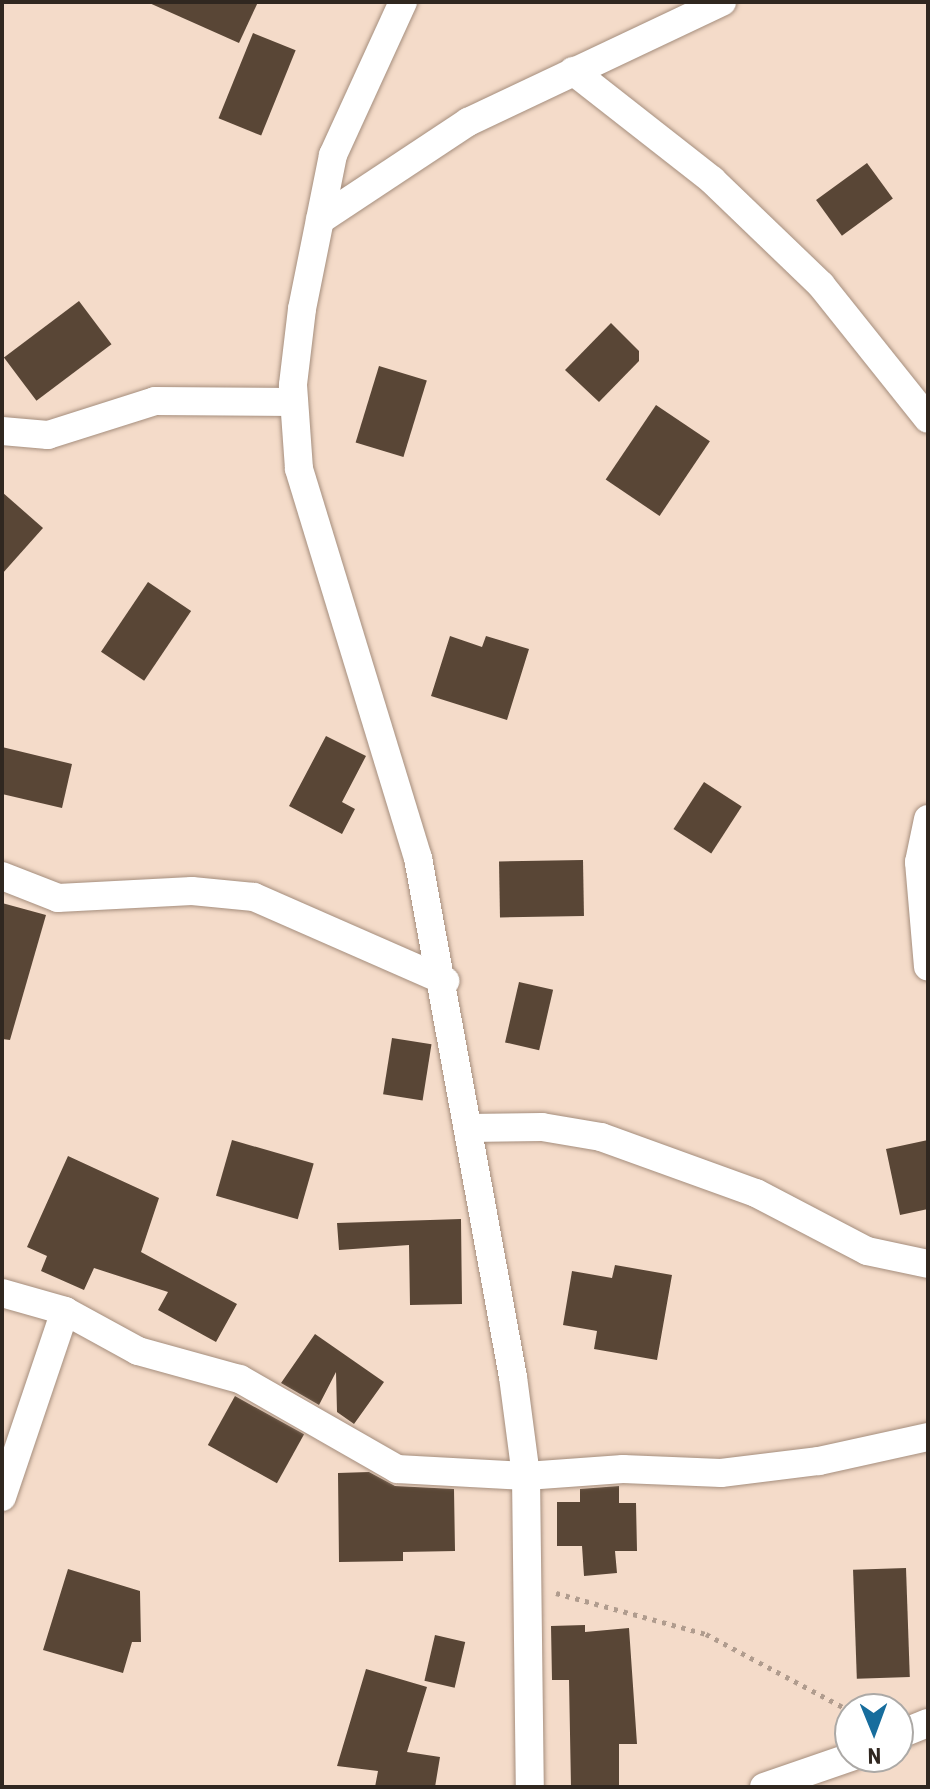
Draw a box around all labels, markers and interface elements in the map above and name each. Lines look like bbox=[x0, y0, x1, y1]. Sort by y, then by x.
north arrow bbox=[834, 1693, 914, 1773]
text: N bbox=[867, 1743, 881, 1768]

